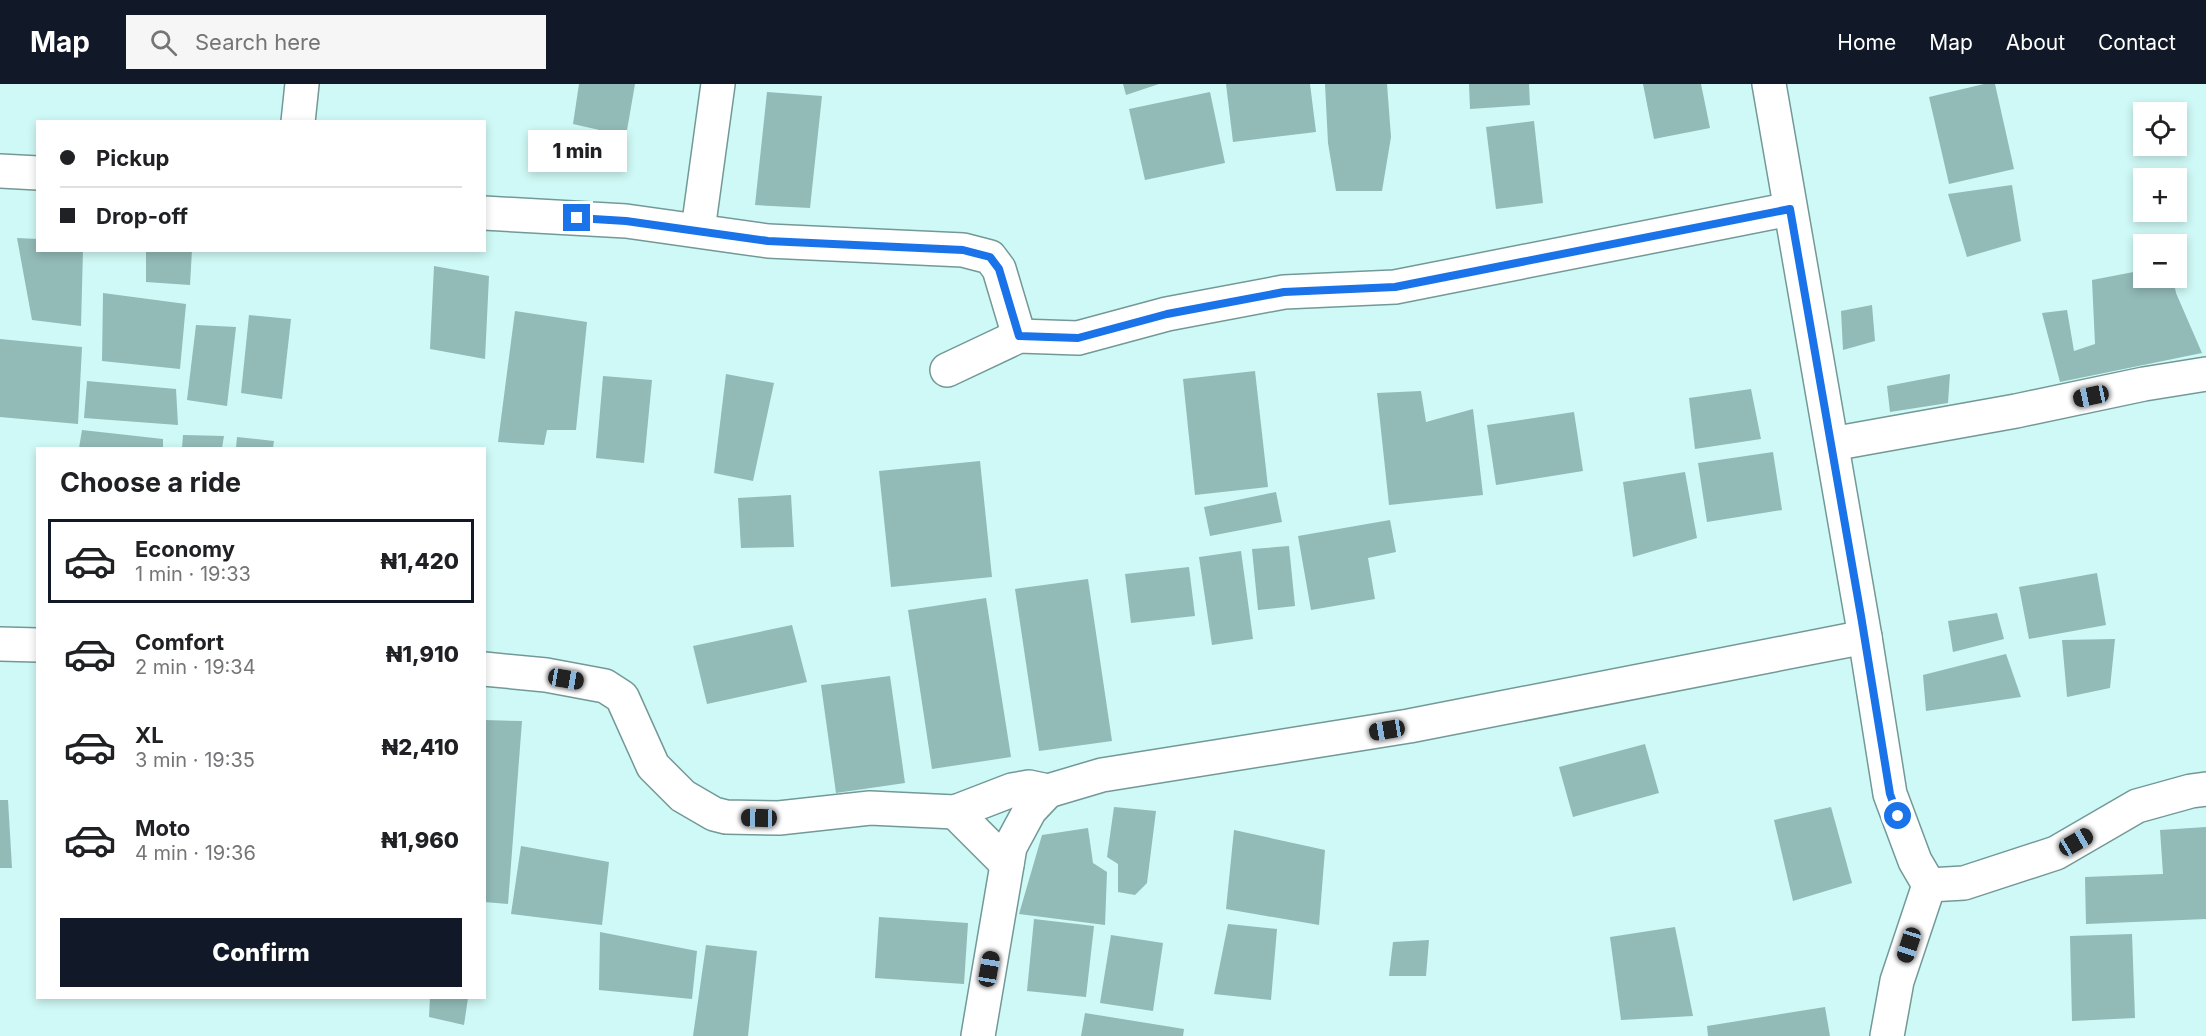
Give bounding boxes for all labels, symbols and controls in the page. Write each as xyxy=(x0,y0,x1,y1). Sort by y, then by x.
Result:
search box xyxy=(126,15,546,69)
text: Map xyxy=(30,25,90,59)
icon: search xyxy=(147,26,180,59)
text: Search here xyxy=(195,29,321,55)
text: Home xyxy=(1837,30,1896,55)
text: Map xyxy=(1929,30,1973,55)
text: About xyxy=(2006,30,2065,55)
text: Contact xyxy=(2098,30,2176,55)
map controls xyxy=(2133,102,2187,288)
button: locate xyxy=(2133,102,2187,156)
callout: 1 min xyxy=(528,131,626,173)
text: 1 min xyxy=(552,139,603,163)
text: Pickup xyxy=(96,145,170,171)
button: + xyxy=(2133,168,2187,222)
text: Drop-off xyxy=(96,203,188,229)
route end xyxy=(563,204,590,231)
button: − xyxy=(2133,234,2187,288)
car xyxy=(2072,383,2110,409)
text: Choose a ride xyxy=(60,466,241,499)
icon: car xyxy=(63,534,117,588)
text: Economy xyxy=(135,536,235,562)
text: ₦1,420 xyxy=(381,548,459,574)
text: 1 min · 19:33 xyxy=(135,562,251,586)
icon: car xyxy=(63,627,117,681)
text: Comfort xyxy=(135,629,224,655)
text: ₦1,910 xyxy=(386,641,459,667)
text: 2 min · 19:34 xyxy=(135,655,256,679)
car xyxy=(547,667,585,691)
car xyxy=(1368,718,1406,742)
icon: car xyxy=(63,720,117,774)
text: XL xyxy=(135,722,164,748)
text: ₦2,410 xyxy=(382,734,459,760)
text: 3 min · 19:35 xyxy=(135,748,255,772)
route start xyxy=(1884,802,1911,829)
car xyxy=(741,809,777,827)
icon: car xyxy=(63,813,117,867)
text: Moto xyxy=(135,815,190,841)
car xyxy=(2056,825,2096,859)
text: ₦1,960 xyxy=(381,827,459,853)
text: 4 min · 19:36 xyxy=(135,841,256,865)
button: Confirm xyxy=(60,918,462,987)
car xyxy=(1895,925,1923,965)
car xyxy=(977,950,1001,988)

